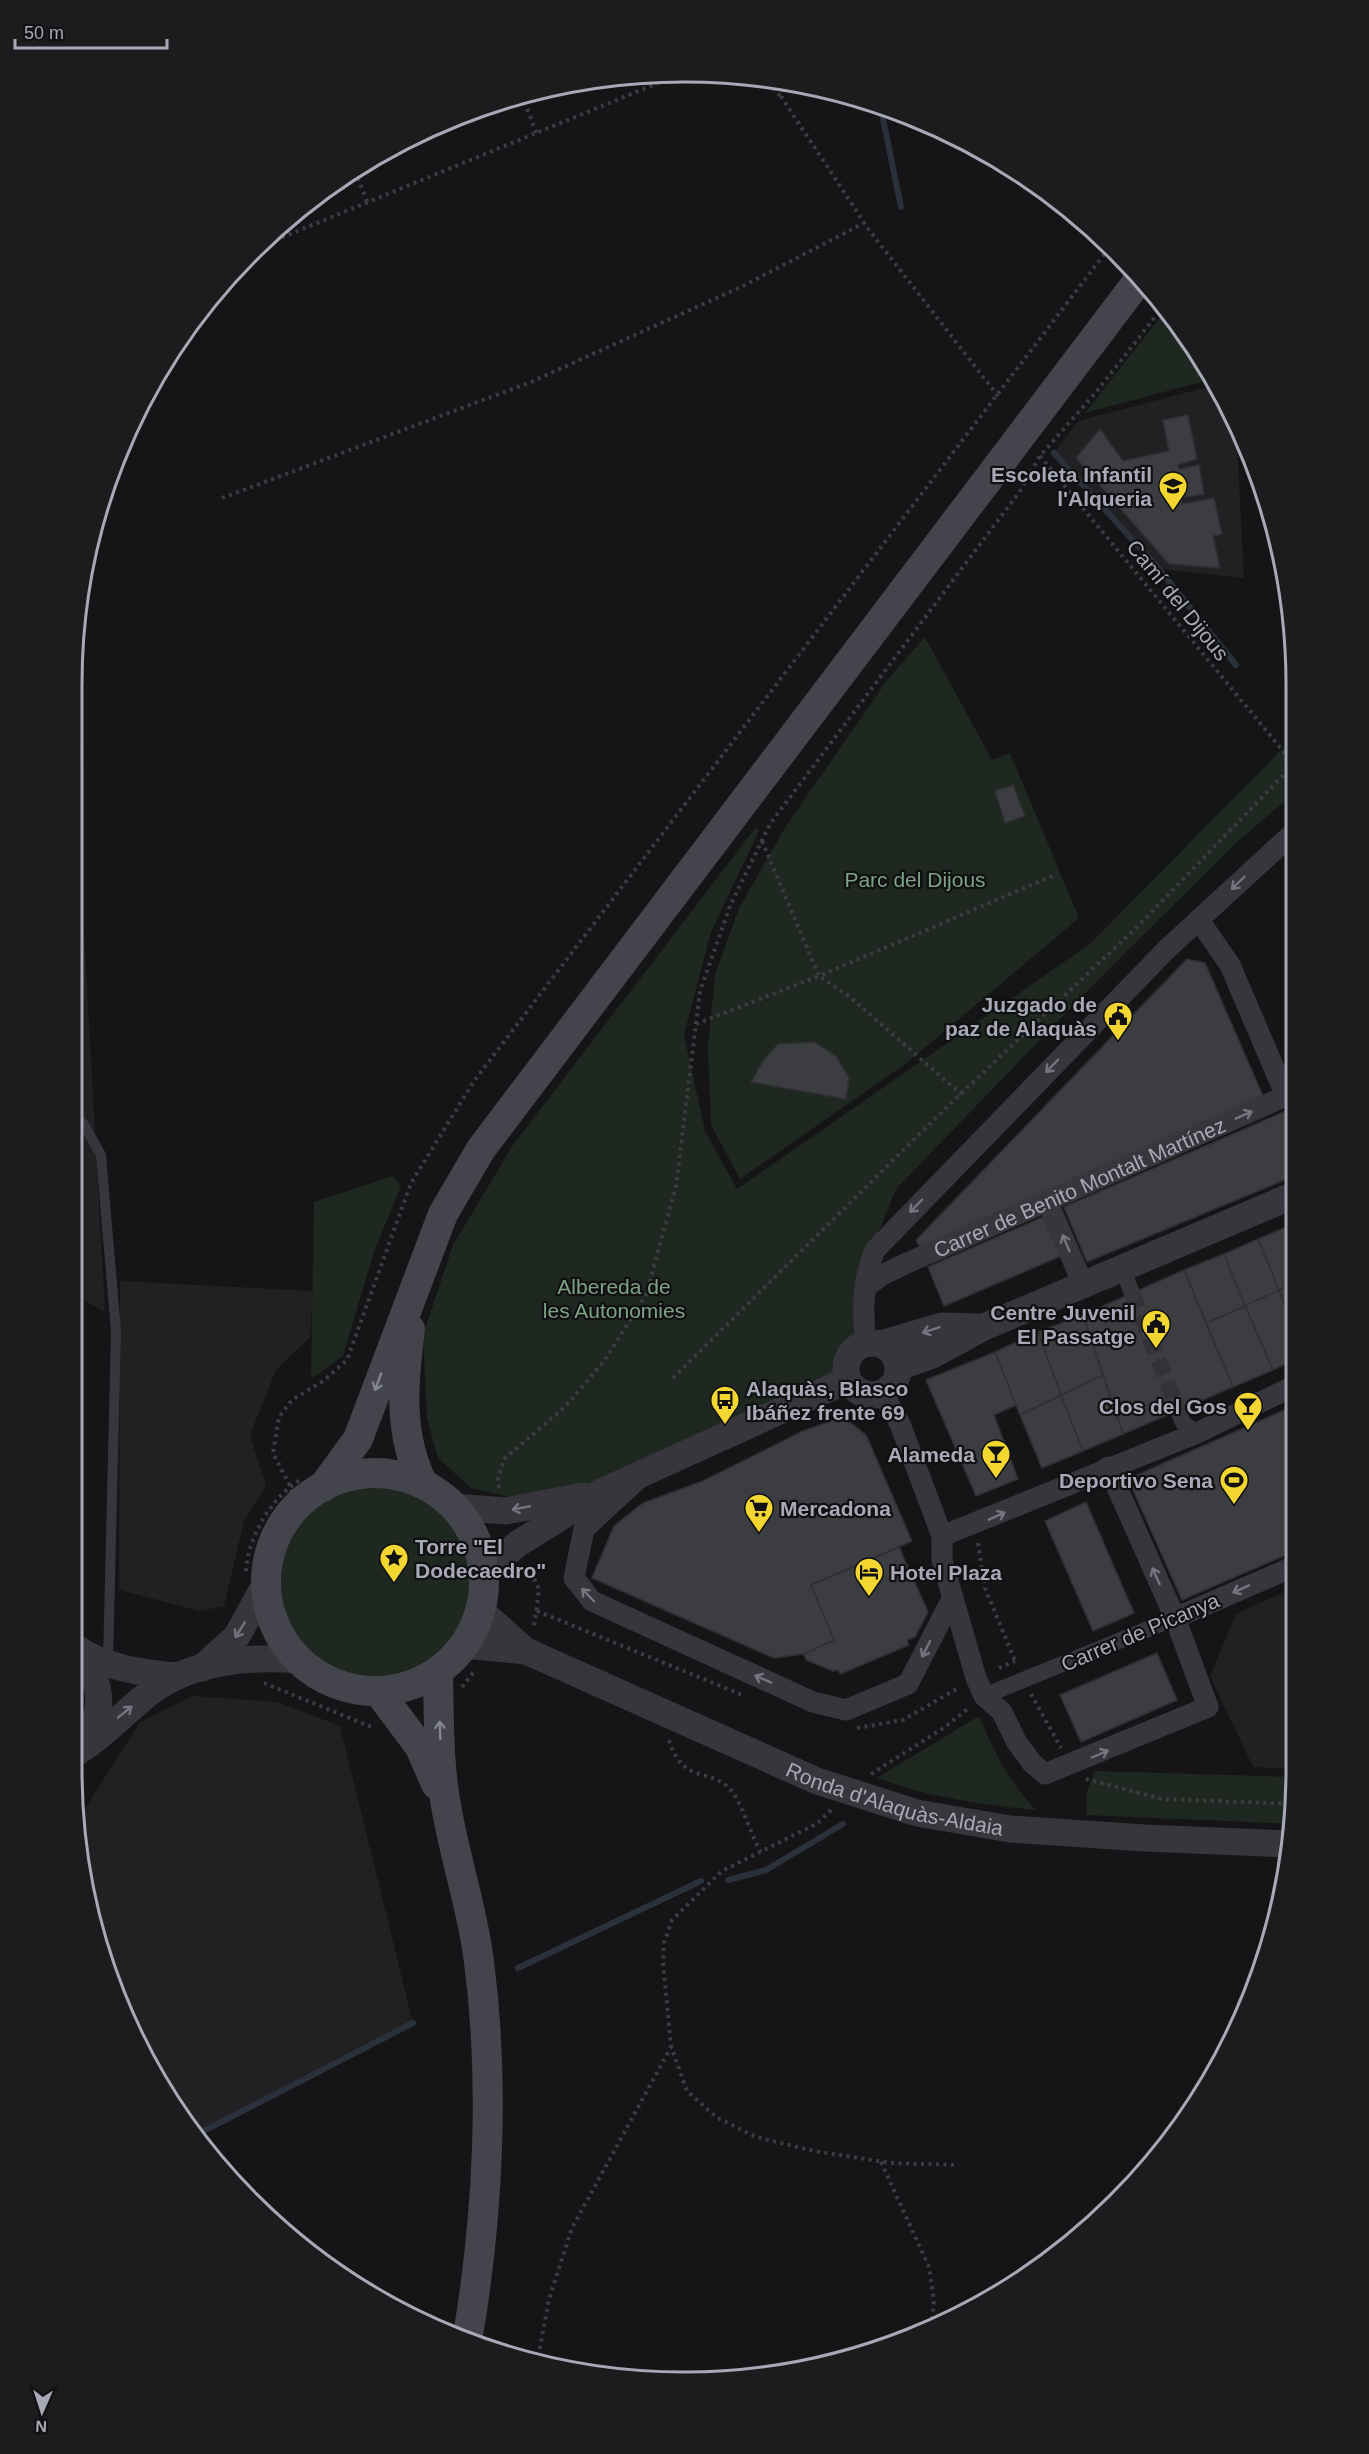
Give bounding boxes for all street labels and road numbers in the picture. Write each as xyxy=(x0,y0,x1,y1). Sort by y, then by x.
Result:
street label: Camí del Dijous xyxy=(1122,535,1234,665)
street label: Carrer de Benito Montalt Martínez xyxy=(930,1113,1229,1261)
street label: Carrer de Picanya xyxy=(1058,1588,1223,1676)
street label: Ronda d'Alaquàs-Aldaia xyxy=(783,1757,1005,1839)

